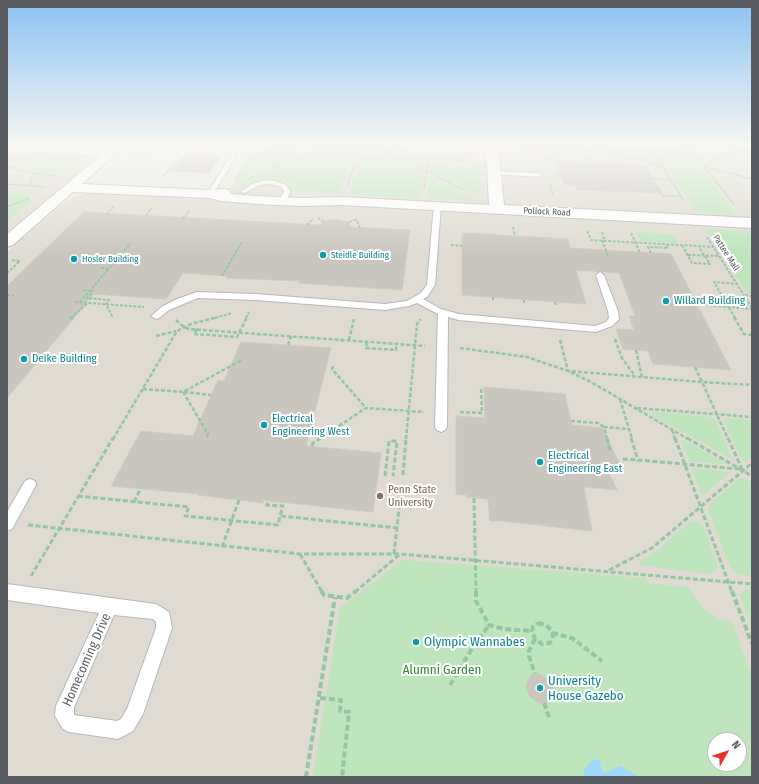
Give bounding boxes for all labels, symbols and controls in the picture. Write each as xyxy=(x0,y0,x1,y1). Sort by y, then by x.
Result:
street label: Pollock Road xyxy=(523,205,571,219)
street label: Pattee Mall xyxy=(710,233,742,273)
marker: Steidle Building xyxy=(318,250,328,260)
place label: Steidle Building xyxy=(331,250,389,260)
marker: Hosler Building xyxy=(69,254,79,264)
place label: Hosler Building xyxy=(82,254,138,264)
place label: Willard Building xyxy=(674,294,745,308)
marker: Willard Building xyxy=(661,296,671,306)
place label: Deike Building xyxy=(32,352,97,366)
marker: Deike Building xyxy=(19,354,29,364)
place label: Electrical Engineering West xyxy=(272,412,349,438)
marker: Electrical Engineering West xyxy=(259,420,269,430)
place label: Electrical Engineering East xyxy=(548,449,622,475)
marker: Electrical Engineering East xyxy=(535,457,545,467)
place label: Penn State University xyxy=(388,483,436,509)
marker: Penn State University xyxy=(375,491,385,501)
street label: Homecoming Drive xyxy=(60,611,114,709)
place label: Olympic Wannabes xyxy=(424,634,525,650)
marker: Olympic Wannabes xyxy=(411,637,421,647)
park label: Alumni Garden xyxy=(403,662,481,678)
place label: University House Gazebo xyxy=(548,673,624,704)
marker: University House Gazebo xyxy=(535,683,545,693)
north arrow xyxy=(707,732,747,772)
text: N xyxy=(729,738,743,751)

